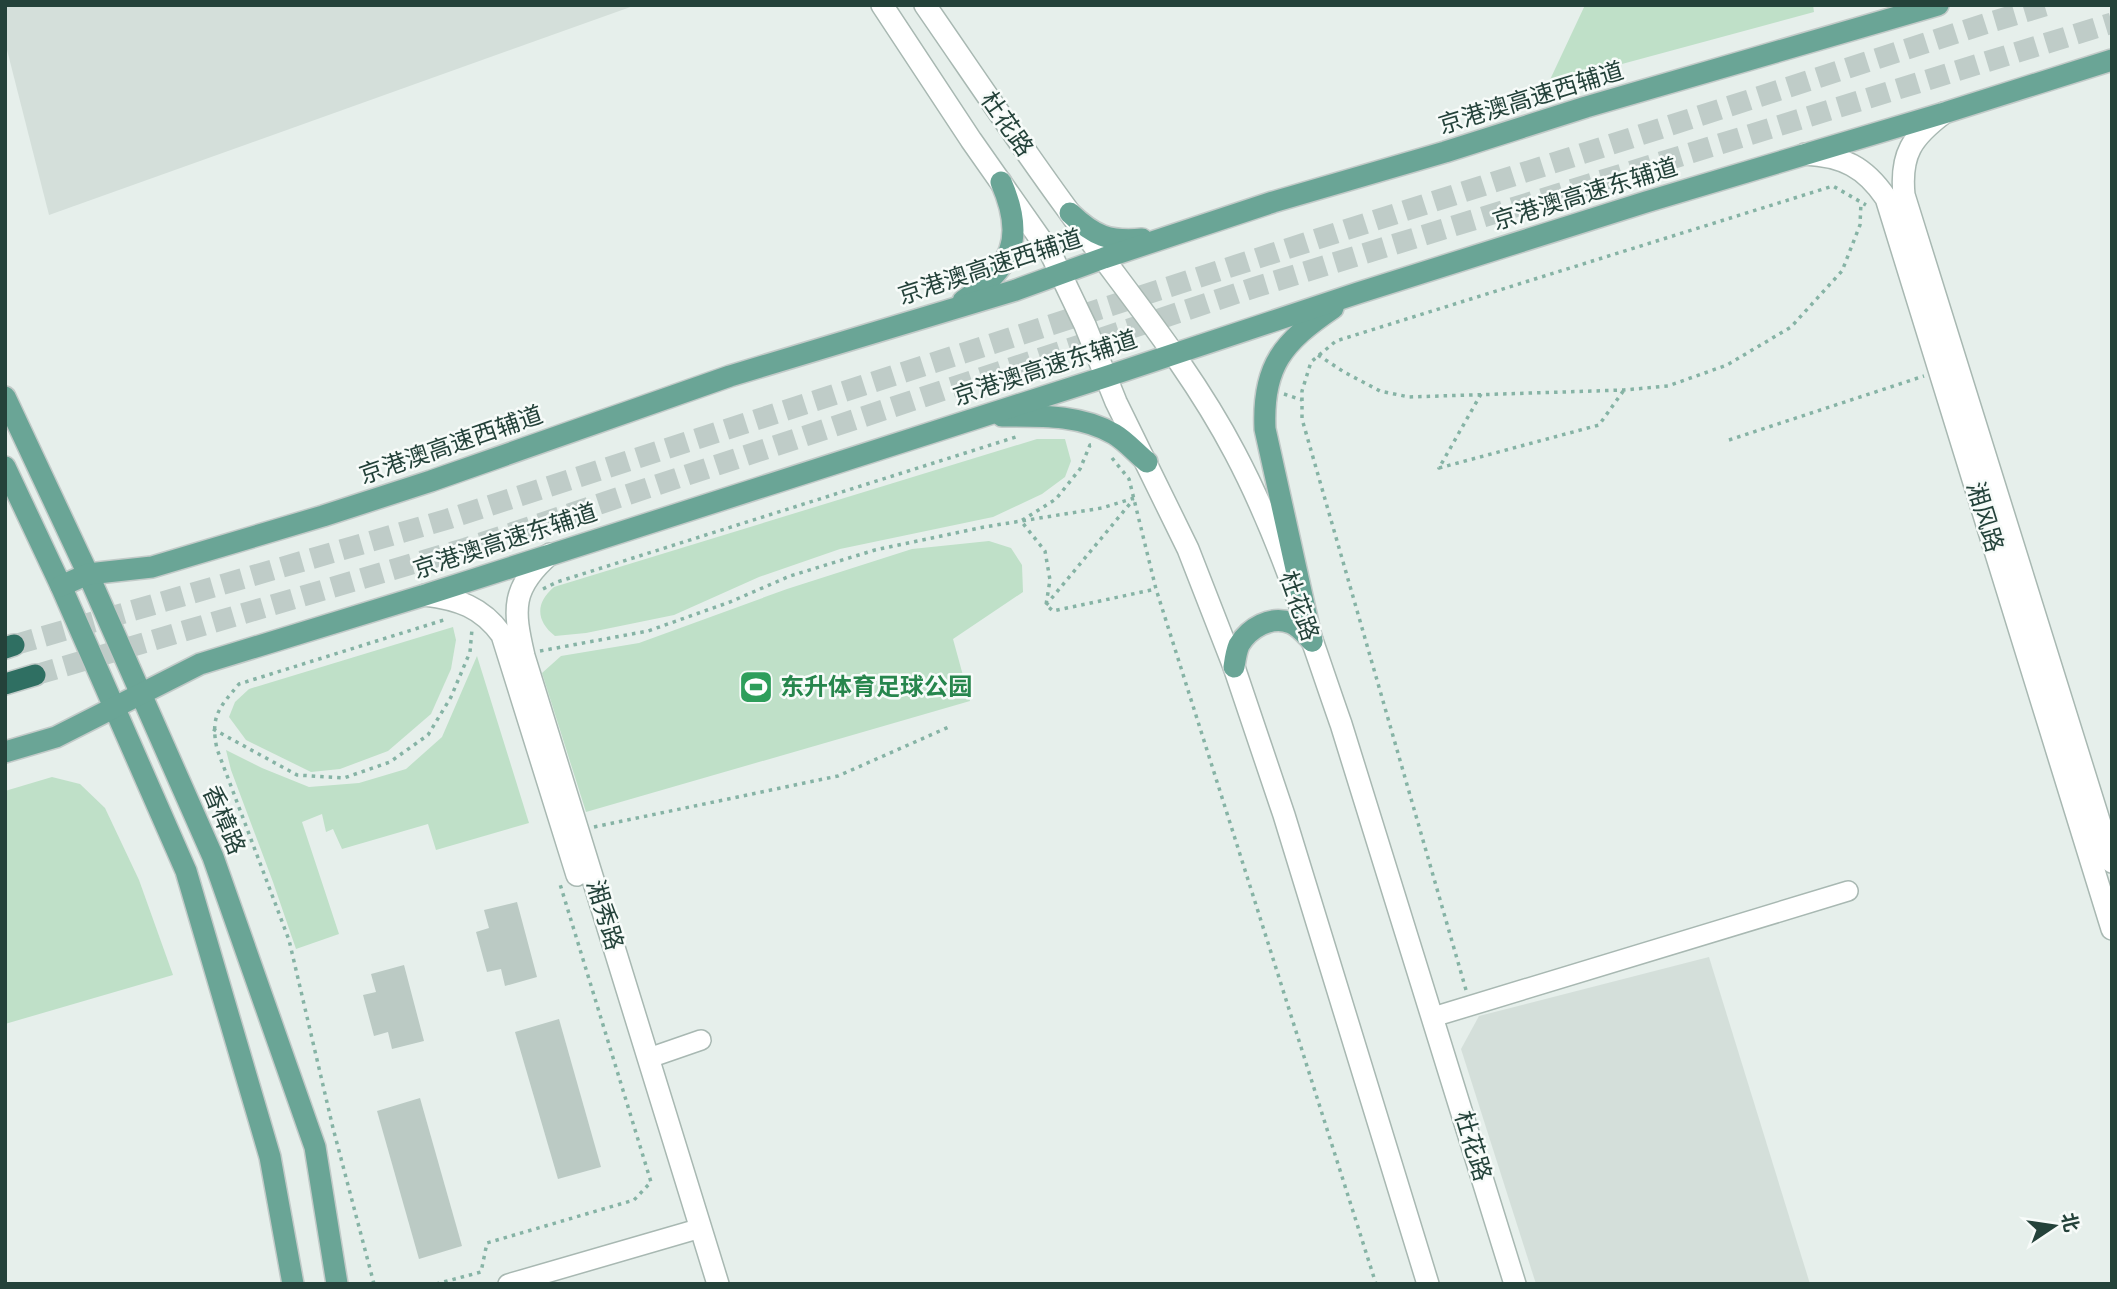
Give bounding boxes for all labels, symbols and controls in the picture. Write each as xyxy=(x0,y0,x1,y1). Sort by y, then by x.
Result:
street label: 京港澳高速西辅道 xyxy=(1435,57,1627,139)
street label: 杜花路 xyxy=(975,86,1039,162)
street label: 京港澳高速东辅道 xyxy=(1489,153,1681,235)
street label: 京港澳高速西辅道 xyxy=(894,224,1086,310)
street label: 京港澳高速东辅道 xyxy=(949,325,1141,411)
street label: 京港澳高速西辅道 xyxy=(356,401,546,489)
street label: 湘风路 xyxy=(1961,478,2009,556)
street label: 京港澳高速东辅道 xyxy=(409,498,601,584)
street label: 杜花路 xyxy=(1274,567,1324,645)
sports icon: 东升体育足球公园 xyxy=(737,668,775,706)
place label: 东升体育足球公园 xyxy=(780,673,972,701)
street label: 香樟路 xyxy=(197,781,251,859)
street label: 湘秀路 xyxy=(581,876,629,954)
street label: 杜花路 xyxy=(1449,1107,1497,1185)
north arrow xyxy=(2019,1191,2089,1261)
text: 北 xyxy=(2057,1210,2083,1234)

